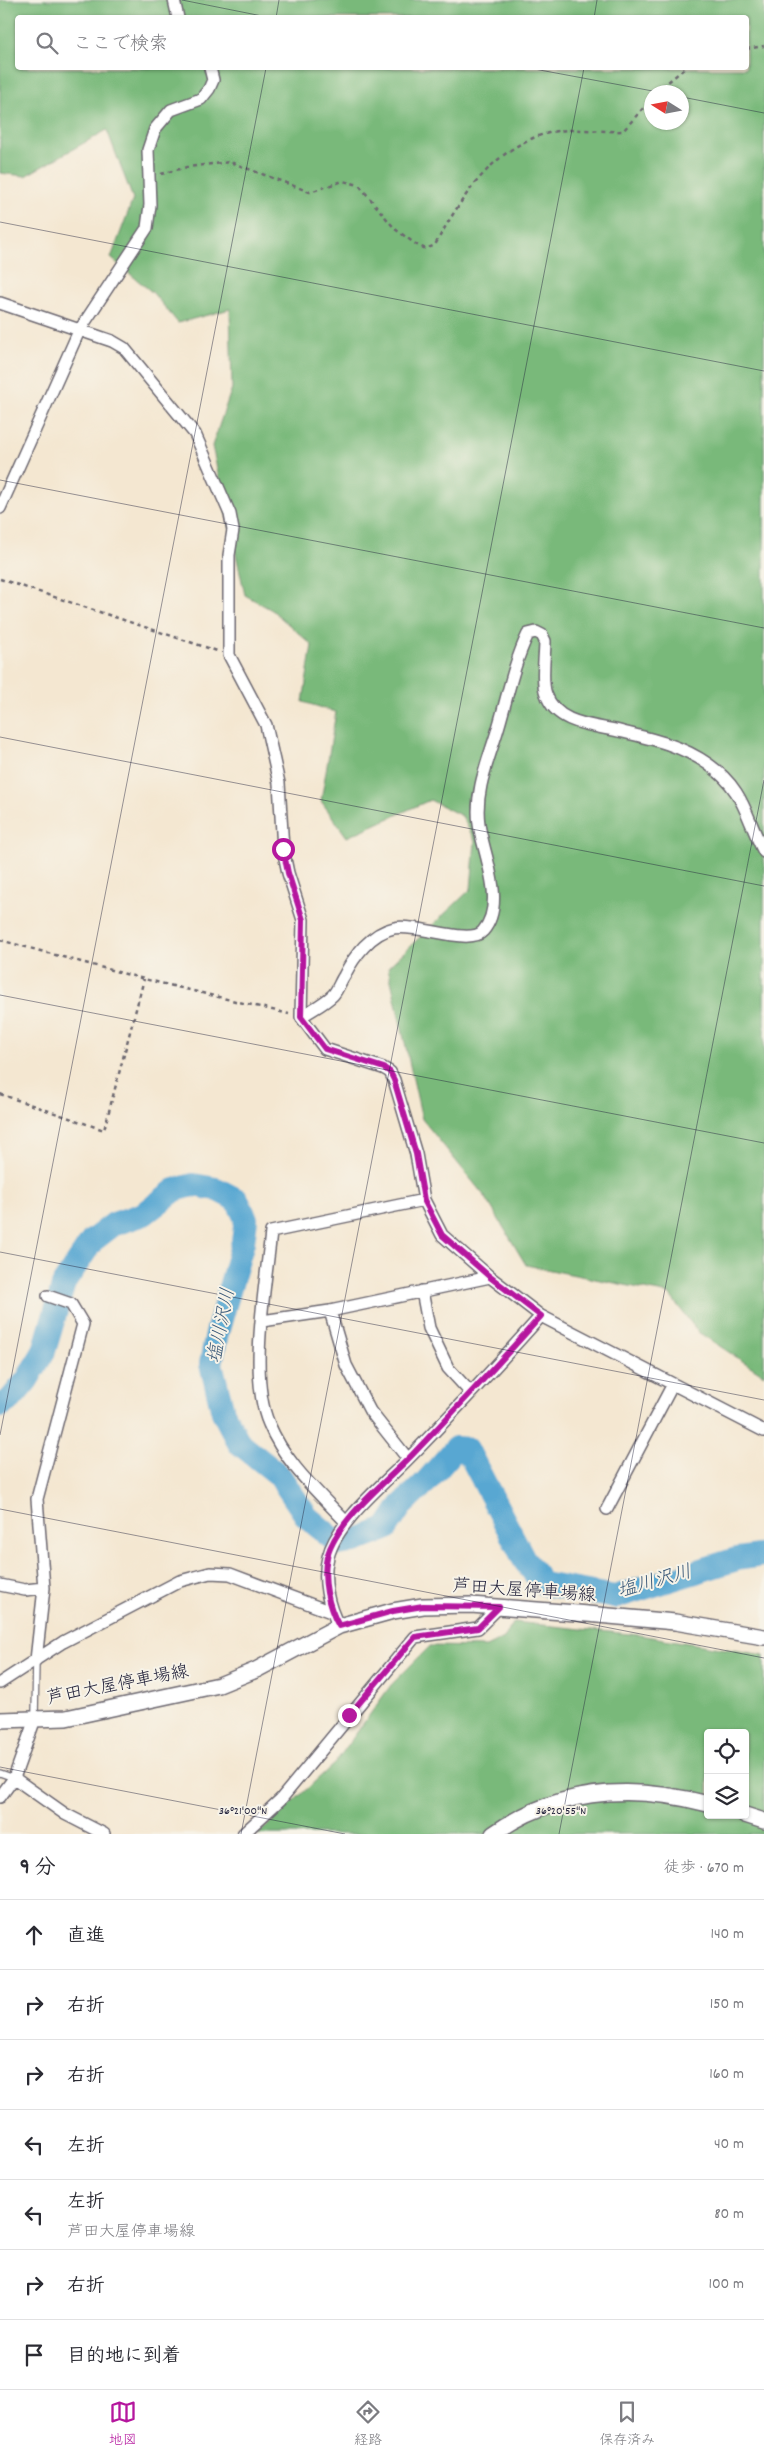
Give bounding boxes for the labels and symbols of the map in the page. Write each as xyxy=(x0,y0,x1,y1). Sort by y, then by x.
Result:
north arrow xyxy=(644,85,689,130)
route start xyxy=(272,838,295,861)
water label: 塩川沢川 xyxy=(202,1286,244,1366)
water label: 塩川沢川 xyxy=(615,1560,695,1606)
street label: 芦田大屋停車場線 xyxy=(451,1575,597,1609)
street label: 芦田大屋停車場線 xyxy=(45,1660,191,1712)
route end xyxy=(338,1704,361,1727)
text: 36°21'00"N xyxy=(219,1803,267,1820)
text: 36°20'55"N xyxy=(536,1803,586,1820)

